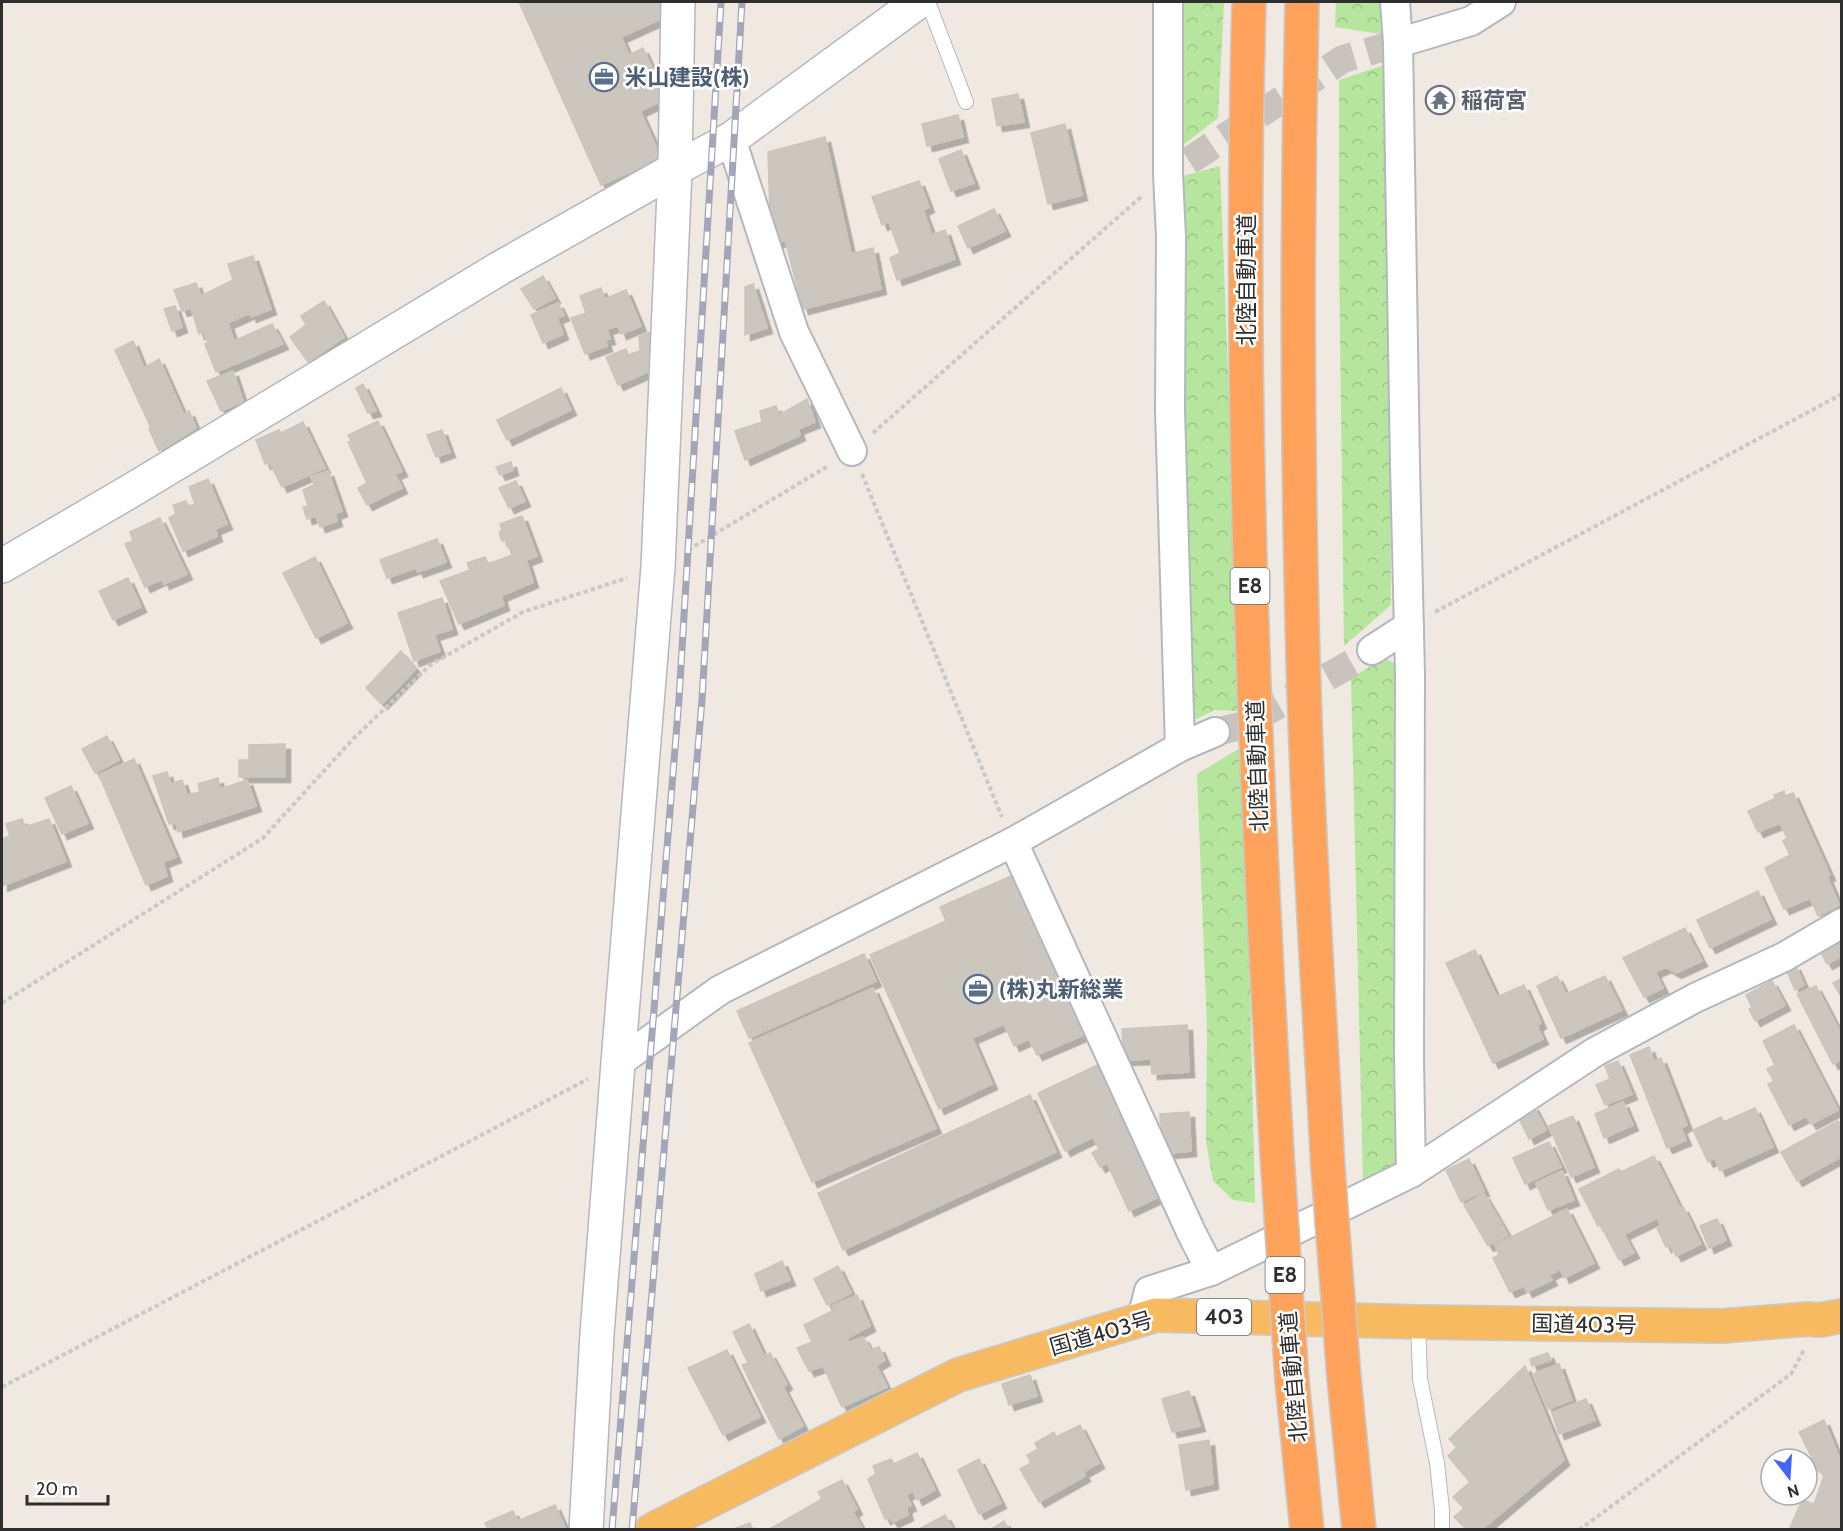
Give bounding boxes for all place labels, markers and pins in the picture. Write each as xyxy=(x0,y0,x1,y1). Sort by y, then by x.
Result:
office icon: 米山建設(株) xyxy=(588,61,620,93)
place label: 米山建設(株) xyxy=(625,64,749,91)
temple icon: 稲荷宮 xyxy=(1424,84,1456,116)
place label: 稲荷宮 xyxy=(1461,87,1527,114)
office icon: (株)丸新総業 xyxy=(962,973,994,1005)
place label: (株)丸新総業 xyxy=(999,976,1123,1003)

